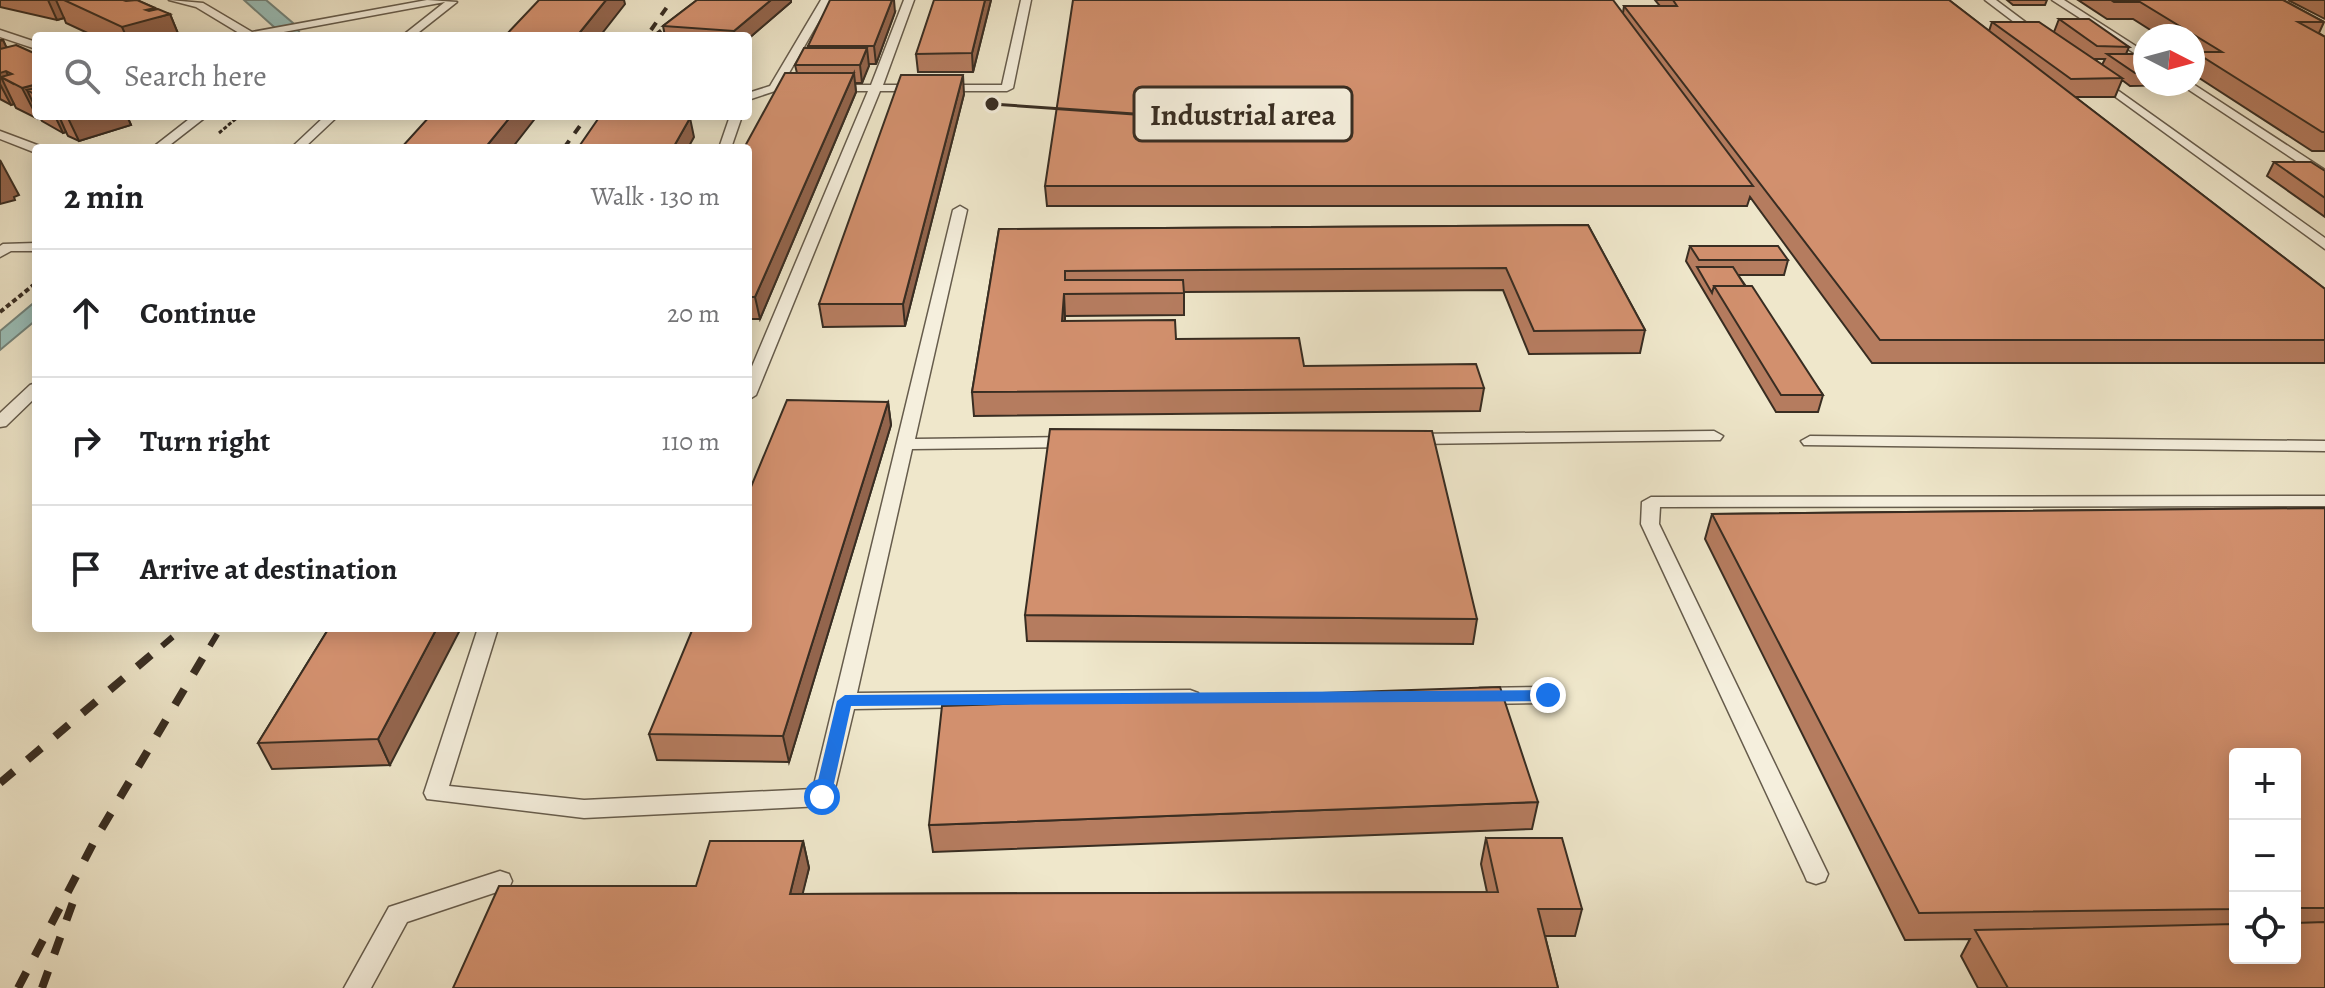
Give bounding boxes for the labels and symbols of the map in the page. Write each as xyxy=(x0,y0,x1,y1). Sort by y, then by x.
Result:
north arrow xyxy=(2133,24,2205,96)
callout: Industrial area xyxy=(1134,87,1352,141)
text: Industrial area xyxy=(1150,95,1336,135)
route end xyxy=(1530,677,1566,713)
route start xyxy=(804,779,840,815)

